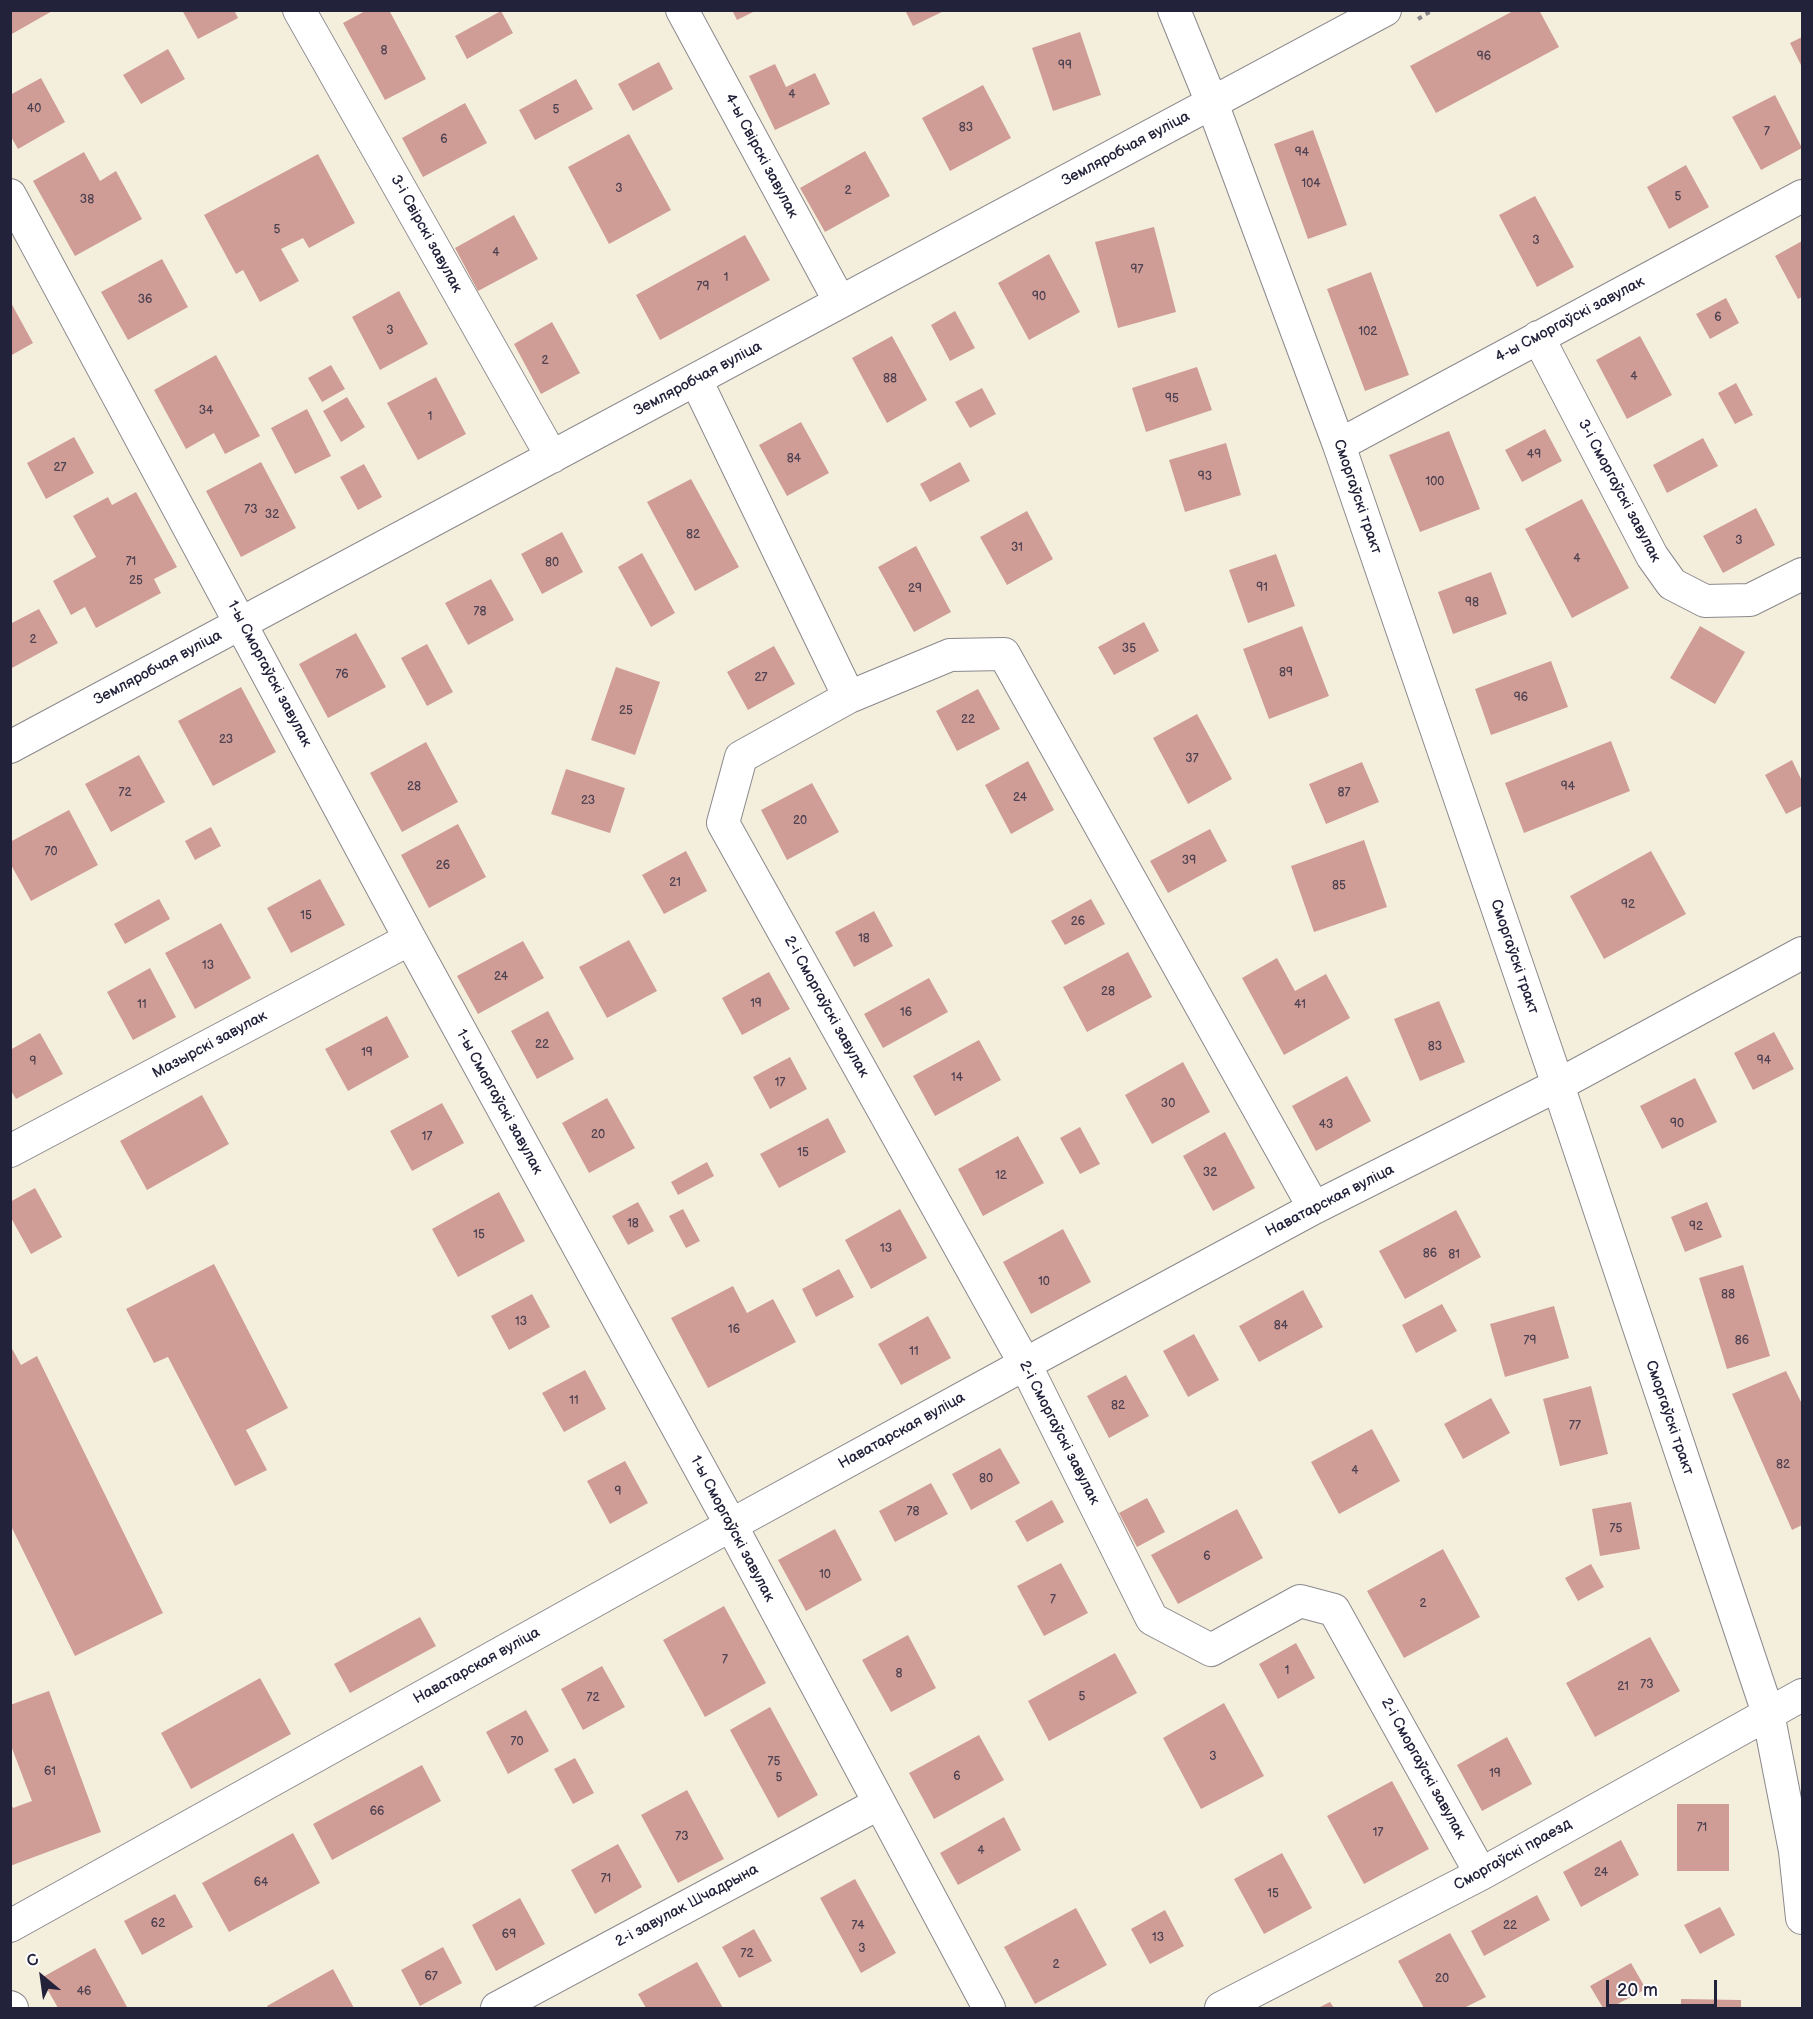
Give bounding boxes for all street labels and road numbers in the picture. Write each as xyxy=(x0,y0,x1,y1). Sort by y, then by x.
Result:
street label: 4-ы Свірскі завулак xyxy=(720,90,802,222)
street label: Земляробчая вуліца xyxy=(1059,108,1193,190)
street label: 3-і Свірскі завулак xyxy=(386,172,466,296)
street label: 4-ы Сморгаўскі завулак xyxy=(1492,273,1648,367)
street label: Земляробчая вуліца xyxy=(631,338,765,420)
street label: 3-і Сморгаўскі завулак xyxy=(1574,416,1664,566)
street label: Сморгаўскі тракт xyxy=(1329,437,1385,557)
street label: 1-ы Сморгаўскі завулак xyxy=(223,598,315,750)
street label: Земляробчая вуліца xyxy=(91,627,225,709)
street label: Сморгаўскі тракт xyxy=(1486,897,1542,1017)
street label: 2-і Сморгаўскі завулак xyxy=(780,933,872,1081)
street label: Мазырскі завулак xyxy=(150,1007,270,1083)
street label: 1-ы Сморгаўскі завулак xyxy=(452,1026,546,1178)
street label: Наватарская вуліца xyxy=(1263,1161,1397,1241)
street label: 2-і Сморгаўскі завулак xyxy=(1015,1358,1103,1508)
street label: Сморгаўскі тракт xyxy=(1641,1358,1697,1478)
street label: Наватарская вуліца xyxy=(836,1389,968,1473)
street label: 1-ы Сморгаўскі завулак xyxy=(686,1453,778,1605)
street label: Наватарская вуліца xyxy=(411,1624,543,1708)
street label: 2-і Сморгаўскі завулак xyxy=(1377,1695,1469,1843)
street label: Сморгаўскі праезд xyxy=(1451,1815,1575,1895)
street label: 2-і завулак Шчадрына xyxy=(612,1861,762,1951)

